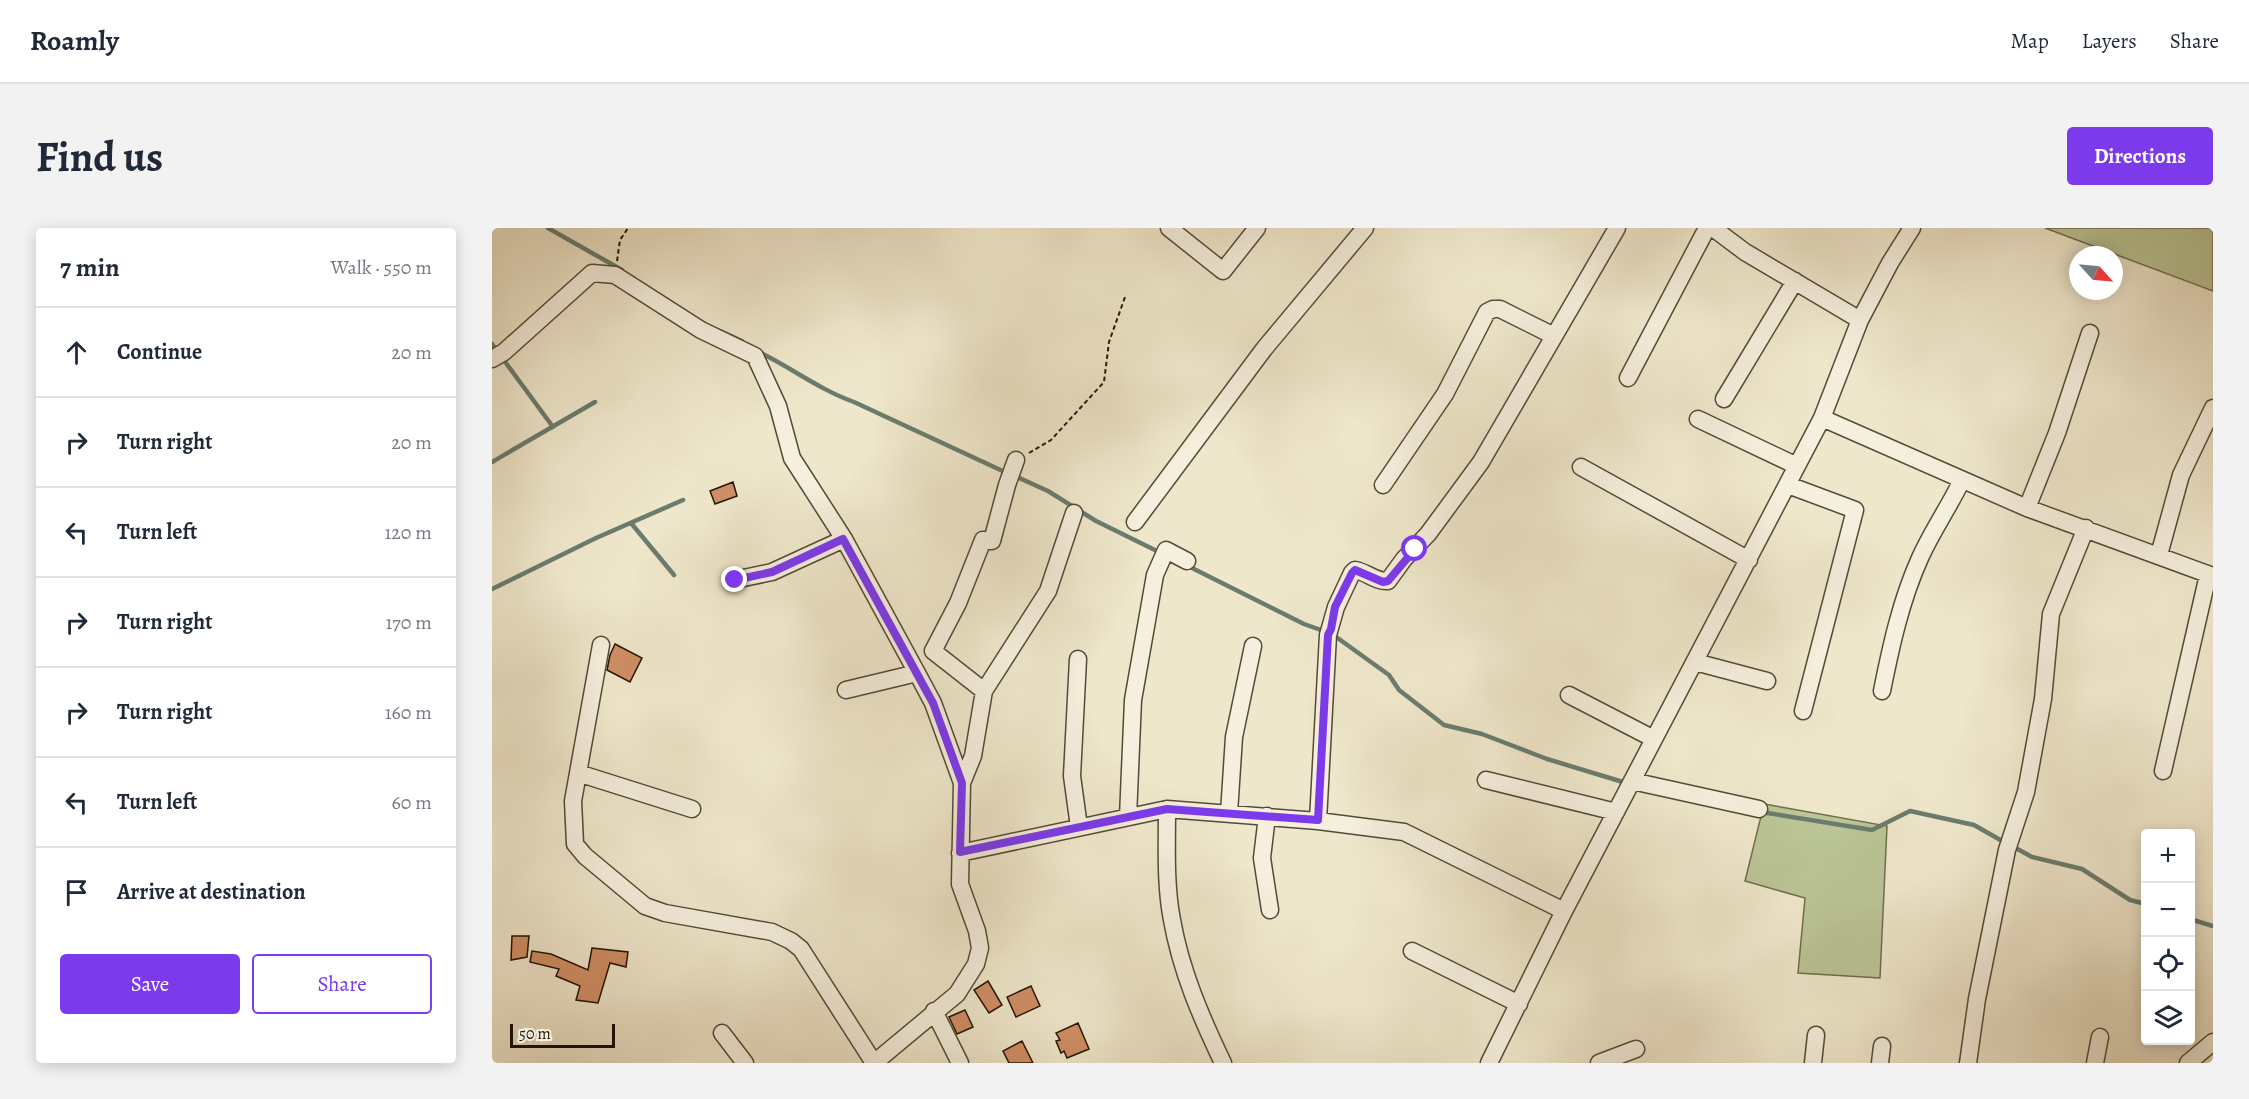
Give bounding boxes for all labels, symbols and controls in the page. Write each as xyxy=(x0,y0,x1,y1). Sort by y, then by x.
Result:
text: Roamly xyxy=(30,22,119,60)
text: Map xyxy=(2010,27,2049,55)
text: Layers xyxy=(2082,27,2137,55)
text: Share xyxy=(2170,27,2219,55)
button: Directions xyxy=(2067,127,2213,185)
text: Find us xyxy=(36,128,163,185)
north arrow xyxy=(2069,246,2123,300)
text: 7 min xyxy=(60,250,120,285)
text: Walk · 550 m xyxy=(330,254,432,281)
icon: ahead xyxy=(60,336,93,369)
text: Continue xyxy=(117,337,202,367)
text: 20 m xyxy=(391,339,432,366)
icon: right xyxy=(60,426,93,459)
text: Turn right xyxy=(117,427,213,457)
text: 20 m xyxy=(391,429,432,456)
icon: left xyxy=(60,516,93,549)
text: Turn left xyxy=(117,517,197,547)
text: 120 m xyxy=(384,519,432,546)
route start xyxy=(1401,535,1427,561)
route end xyxy=(721,566,747,592)
icon: right xyxy=(60,606,93,639)
text: Turn right xyxy=(117,607,213,637)
text: 170 m xyxy=(386,609,432,636)
icon: right xyxy=(60,696,93,729)
text: Turn right xyxy=(117,697,213,727)
text: 160 m xyxy=(385,699,432,726)
icon: left xyxy=(60,786,93,819)
text: Turn left xyxy=(117,787,197,817)
text: 60 m xyxy=(392,789,432,816)
map controls xyxy=(2141,829,2195,1045)
button: + xyxy=(2141,829,2195,883)
icon: arrive xyxy=(60,876,93,909)
text: Arrive at destination xyxy=(117,877,306,907)
button: − xyxy=(2141,883,2195,937)
button: locate xyxy=(2141,937,2195,991)
button: Save xyxy=(60,954,240,1014)
button: Share xyxy=(252,954,432,1014)
button: layers xyxy=(2141,991,2195,1045)
scale bar xyxy=(510,1021,615,1048)
text: 50 m xyxy=(519,1023,551,1045)

